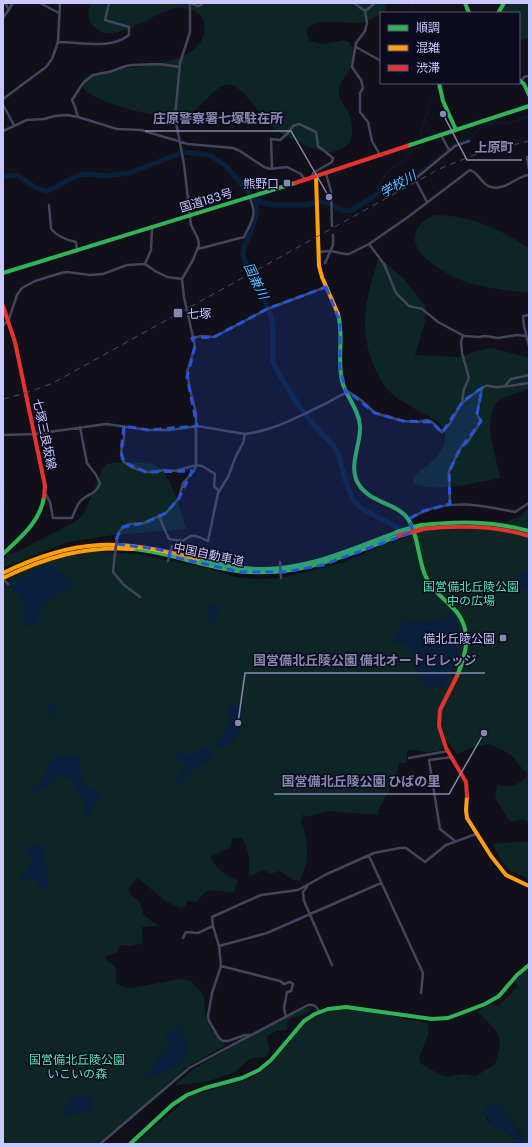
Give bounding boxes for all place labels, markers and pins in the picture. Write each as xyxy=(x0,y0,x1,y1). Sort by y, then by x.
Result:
callout: 庄原警察署七塚駐在所 xyxy=(145,106,291,131)
callout: 上原町 xyxy=(467,135,522,160)
place label: 熊野口 xyxy=(243,175,279,192)
marker: 熊野口 xyxy=(282,178,292,188)
place label: 七塚 xyxy=(187,305,211,322)
marker: 七塚 xyxy=(172,307,184,319)
place label: 備北丘陵公園 xyxy=(423,630,495,647)
marker: 備北丘陵公園 xyxy=(498,633,508,643)
callout: 国営備北丘陵公園 備北オートビレッジ xyxy=(245,648,485,673)
callout: 国営備北丘陵公園 ひばの里 xyxy=(274,769,449,794)

